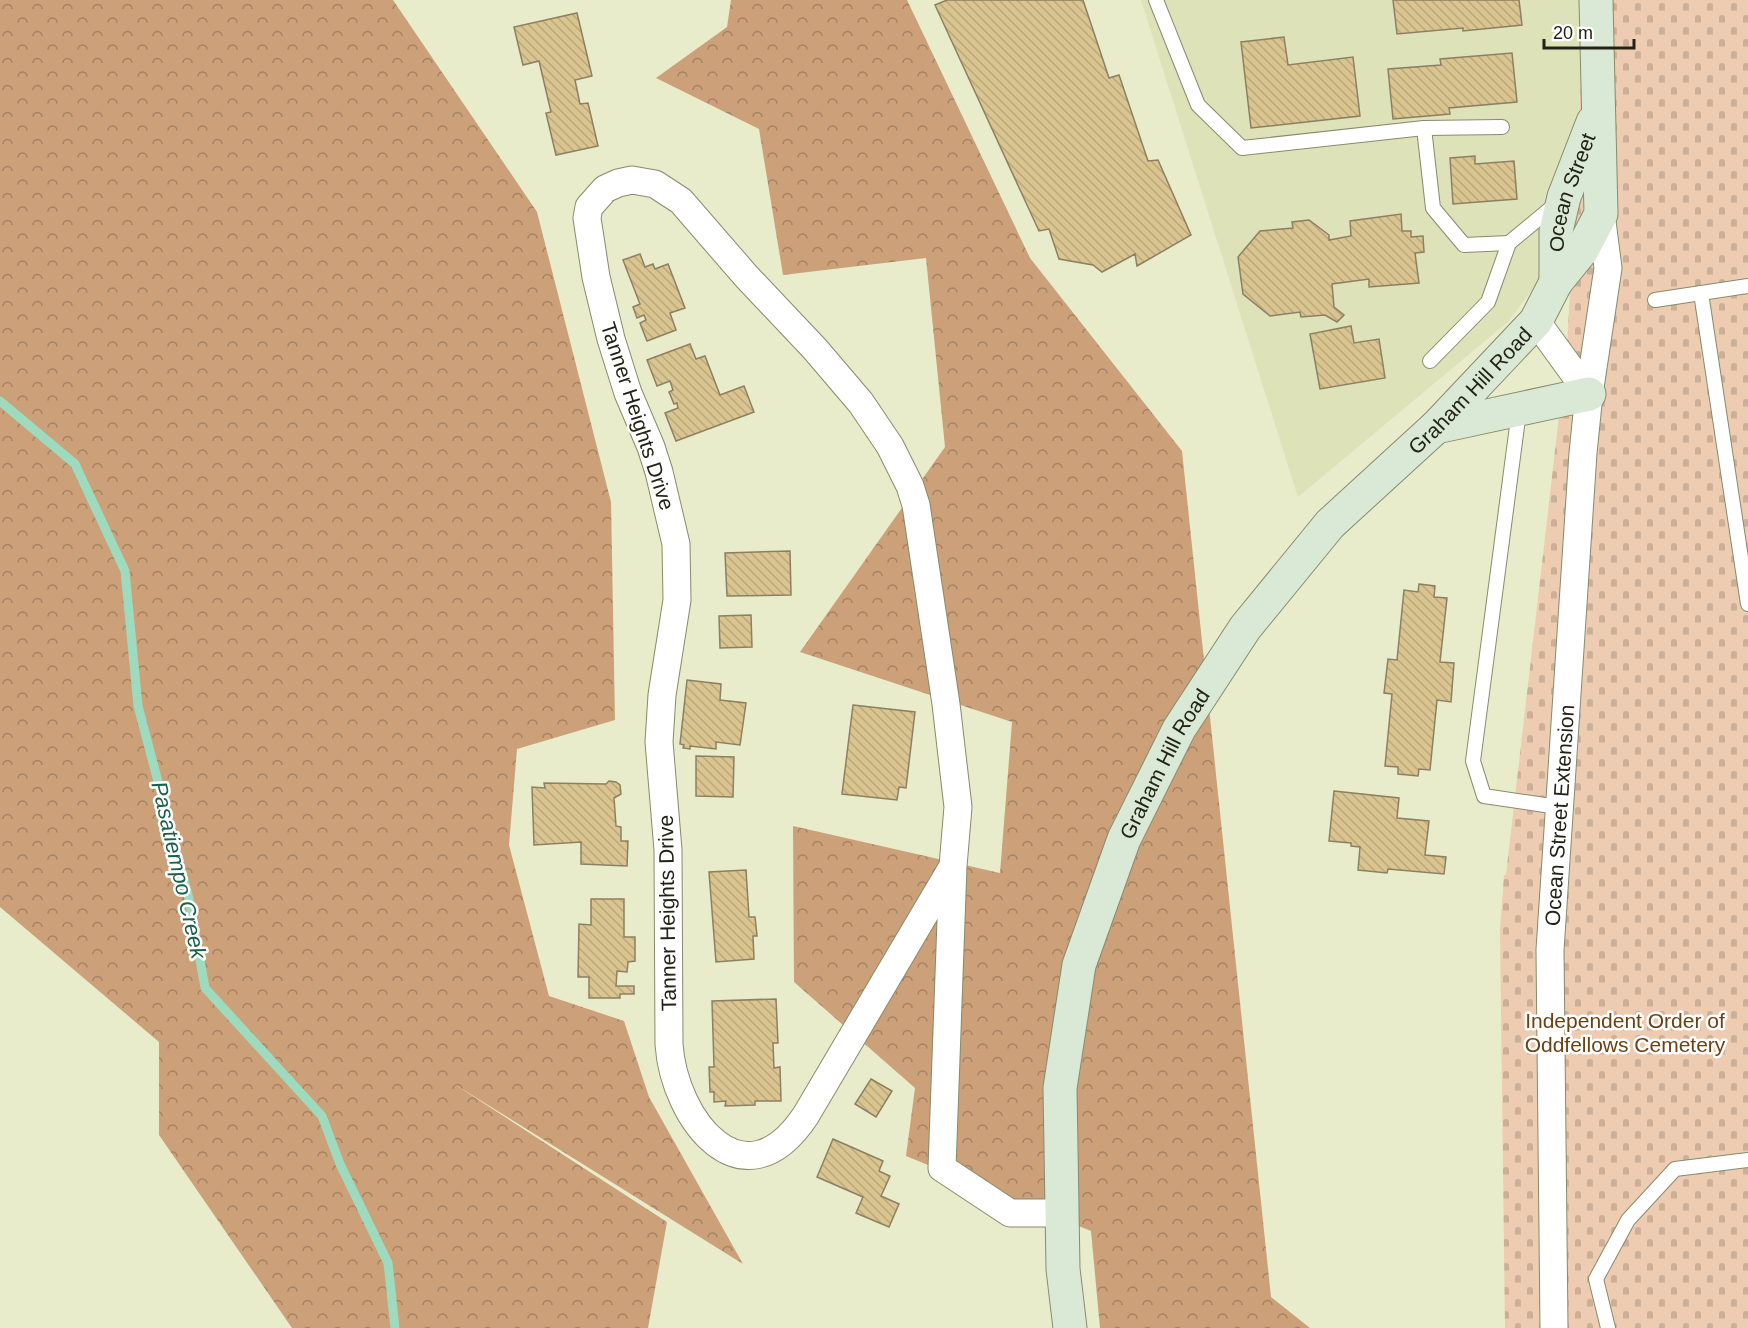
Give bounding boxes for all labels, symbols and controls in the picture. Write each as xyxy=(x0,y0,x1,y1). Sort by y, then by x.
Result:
scale bar xyxy=(1544,12,1634,50)
text: 20 m xyxy=(1553,23,1593,43)
street label: Ocean Street xyxy=(1544,129,1599,252)
street label: Tanner Heights Drive xyxy=(597,319,679,513)
street label: Graham Hill Road xyxy=(1403,322,1536,458)
street label: Graham Hill Road xyxy=(1115,684,1214,843)
street label: Ocean Street Extension xyxy=(1540,704,1578,927)
water label: Pasatiempo Creek xyxy=(146,779,212,962)
street label: Tanner Heights Drive xyxy=(654,815,680,1011)
park label: Independent Order of Oddfellows Cemetery xyxy=(1525,1009,1726,1056)

